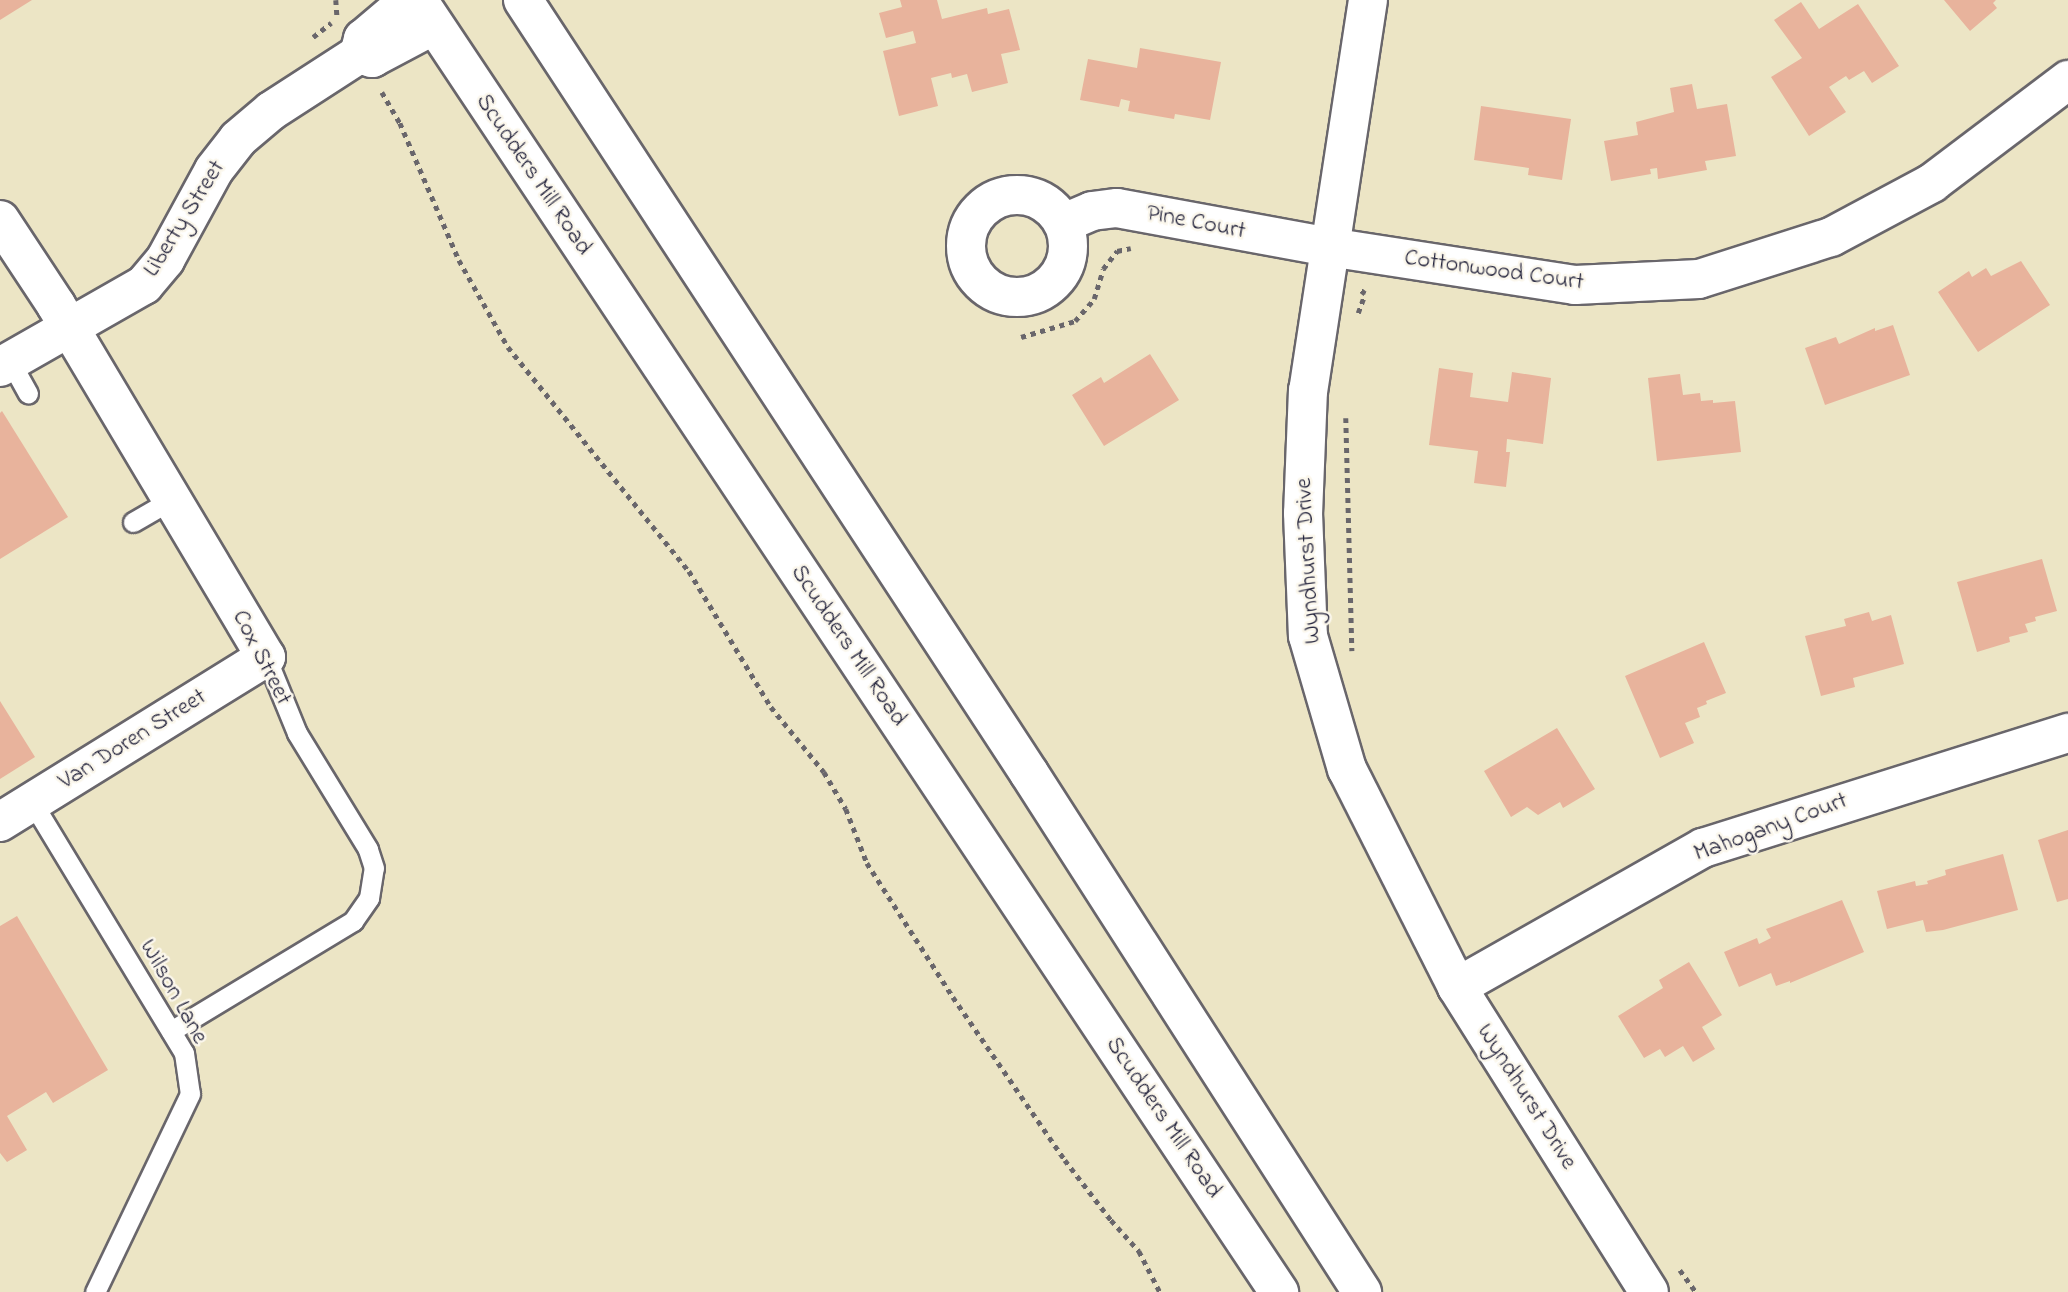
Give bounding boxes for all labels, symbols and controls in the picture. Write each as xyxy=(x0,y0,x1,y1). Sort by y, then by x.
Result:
street label: Scudders Mill Road xyxy=(468,89,598,261)
street label: Liberty Street xyxy=(138,155,232,283)
street label: Pine Court xyxy=(1144,199,1248,247)
street label: Cottonwood Court xyxy=(1402,244,1586,298)
street label: Wyndhurst Drive xyxy=(1290,477,1328,645)
street label: Scudders Mill Road xyxy=(783,560,913,732)
street label: Cox Street xyxy=(225,606,297,710)
street label: Van Doren Street xyxy=(54,683,212,797)
street label: Mahogany Court xyxy=(1690,787,1852,869)
street label: Wilson Lane xyxy=(133,935,213,1049)
street label: Wyndhurst Drive xyxy=(1470,1019,1582,1175)
street label: Scudders Mill Road xyxy=(1098,1032,1228,1204)

